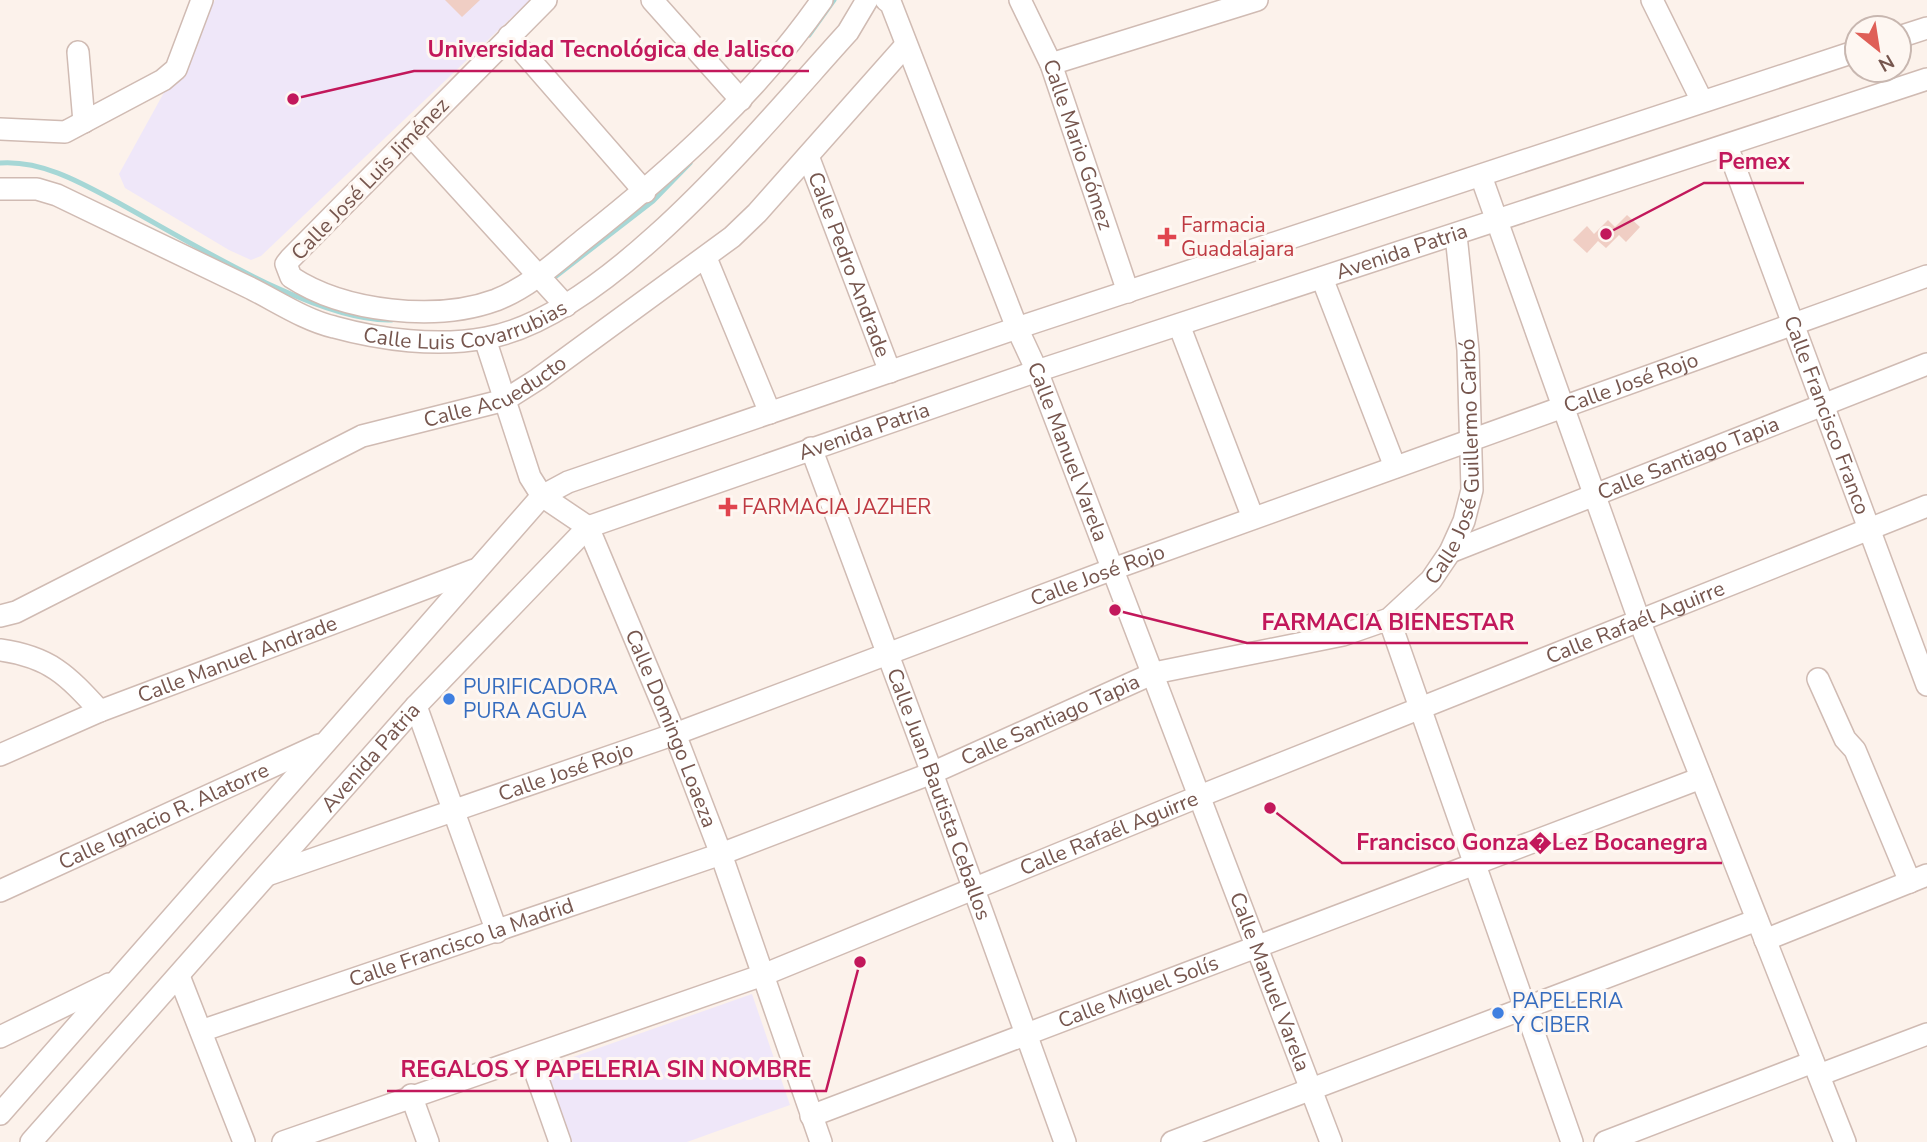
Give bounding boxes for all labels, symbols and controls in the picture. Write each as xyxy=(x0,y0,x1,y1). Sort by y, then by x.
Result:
north arrow xyxy=(1843,14,1913,84)
callout: Universidad Tecnológica de Jalisco xyxy=(414,27,809,71)
text: Universidad Tecnológica de Jalisco xyxy=(428,34,794,65)
text: N xyxy=(1873,48,1899,78)
street label: Calle Mario Gómez xyxy=(1036,55,1120,234)
street label: Calle José Luis Jiménez xyxy=(285,91,455,266)
callout: Pemex xyxy=(1704,139,1804,183)
text: Pemex xyxy=(1718,146,1790,177)
street label: Calle Pedro Andrade xyxy=(801,168,897,361)
place label: Farmacia Guadalajara xyxy=(1181,211,1295,263)
street label: Avenida Patria xyxy=(1332,217,1471,286)
marker: Farmacia Guadalajara xyxy=(1159,229,1175,245)
street label: Calle Luis Covarrubias xyxy=(361,294,572,356)
street label: Calle Francisco Franco xyxy=(1777,312,1877,518)
street label: Calle José Guillermo Carbó xyxy=(1418,337,1486,590)
street label: Calle José Rojo xyxy=(1560,345,1702,420)
street label: Calle Acueducto xyxy=(421,349,572,434)
street label: Calle Manuel Varela xyxy=(1021,357,1115,546)
street label: Avenida Patria xyxy=(795,395,933,467)
street label: Calle Santiago Tapia xyxy=(1593,410,1783,507)
place label: FARMACIA JAZHER xyxy=(742,493,931,521)
marker: FARMACIA JAZHER xyxy=(720,499,736,515)
street label: Calle José Rojo xyxy=(1026,538,1169,613)
street label: Calle Rafaél Aguirre xyxy=(1542,574,1729,671)
callout: FARMACIA BIENESTAR xyxy=(1247,599,1528,643)
text: FARMACIA BIENESTAR xyxy=(1262,607,1515,638)
street label: Calle Manuel Andrade xyxy=(134,609,341,710)
street label: Calle Domingo Loaeza xyxy=(619,625,724,832)
street label: Calle Juan Bautista Ceballos xyxy=(880,664,998,924)
street label: Calle Santiago Tapia xyxy=(956,667,1144,772)
place label: PURIFICADORA PURA AGUA xyxy=(463,673,618,725)
marker: PURIFICADORA PURA AGUA xyxy=(441,691,457,707)
street label: Avenida Patria xyxy=(315,697,426,818)
street label: Calle José Rojo xyxy=(495,735,637,808)
street label: Calle Ignacio R. Alatorre xyxy=(54,756,273,876)
street label: Calle Rafaél Aguirre xyxy=(1016,784,1202,882)
callout: Francisco Gonza�Lez Bocanegra xyxy=(1342,819,1722,863)
text: Francisco Gonza�Lez Bocanegra xyxy=(1356,827,1708,858)
street label: Calle Manuel Varela xyxy=(1223,888,1317,1075)
street label: Calle Francisco la Madrid xyxy=(345,891,577,994)
street label: Calle Miguel Solís xyxy=(1054,949,1222,1035)
place label: PAPELERIA Y CIBER xyxy=(1511,987,1623,1039)
marker: PAPELERIA Y CIBER xyxy=(1490,1005,1506,1021)
callout: REGALOS Y PAPELERIA SIN NOMBRE xyxy=(387,1047,826,1091)
text: REGALOS Y PAPELERIA SIN NOMBRE xyxy=(400,1054,812,1085)

